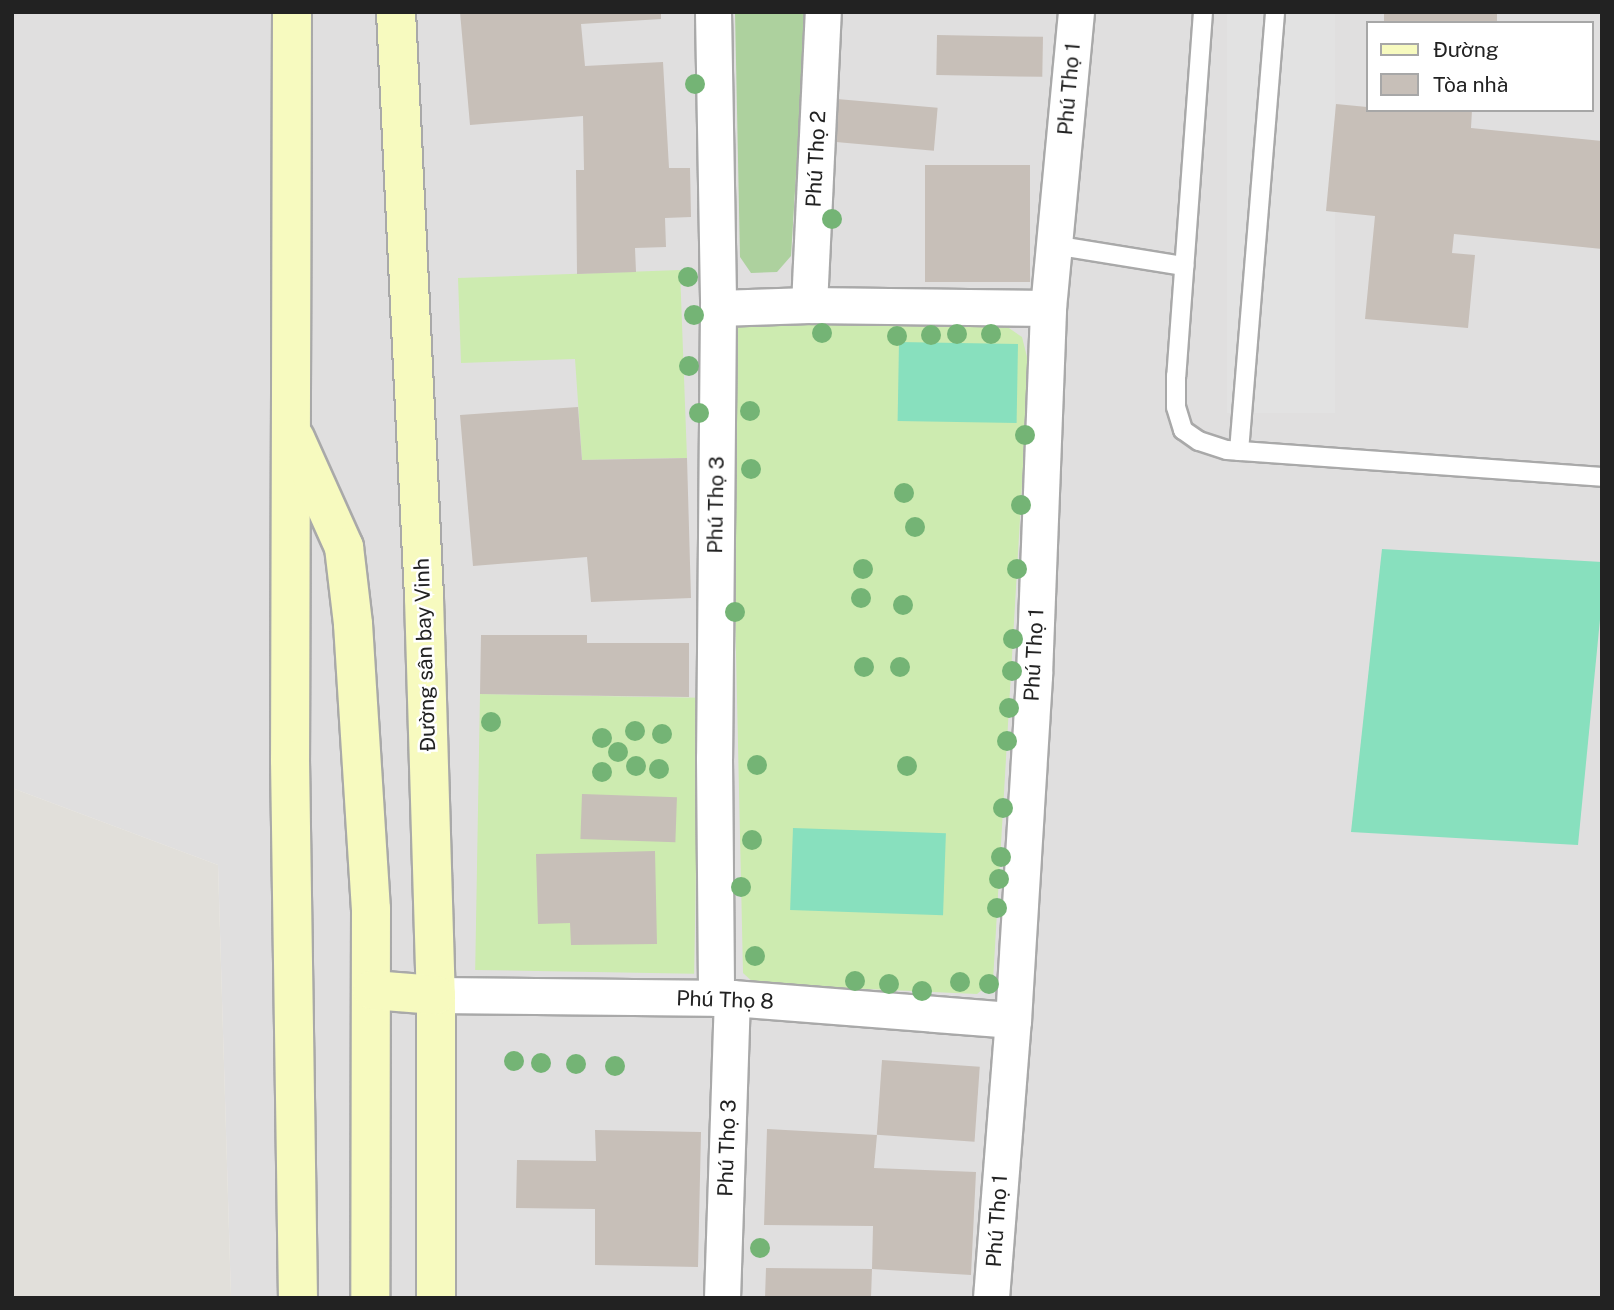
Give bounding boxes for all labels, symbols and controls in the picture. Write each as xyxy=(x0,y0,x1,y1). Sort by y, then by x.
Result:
legend xyxy=(1366,21,1593,112)
text: Đường xyxy=(1433,37,1499,62)
street label: Phú Thọ 1 xyxy=(1052,42,1086,136)
text: Tòa nhà xyxy=(1433,72,1508,97)
street label: Phú Thọ 2 xyxy=(801,110,831,208)
street label: Phú Thọ 3 xyxy=(703,456,729,554)
street label: Đường sân bay Vinh xyxy=(409,558,441,752)
street label: Phú Thọ 1 xyxy=(1019,608,1049,702)
street label: Phú Thọ 8 xyxy=(676,986,774,1014)
street label: Phú Thọ 3 xyxy=(713,1099,741,1197)
street label: Phú Thọ 1 xyxy=(981,1174,1013,1268)

